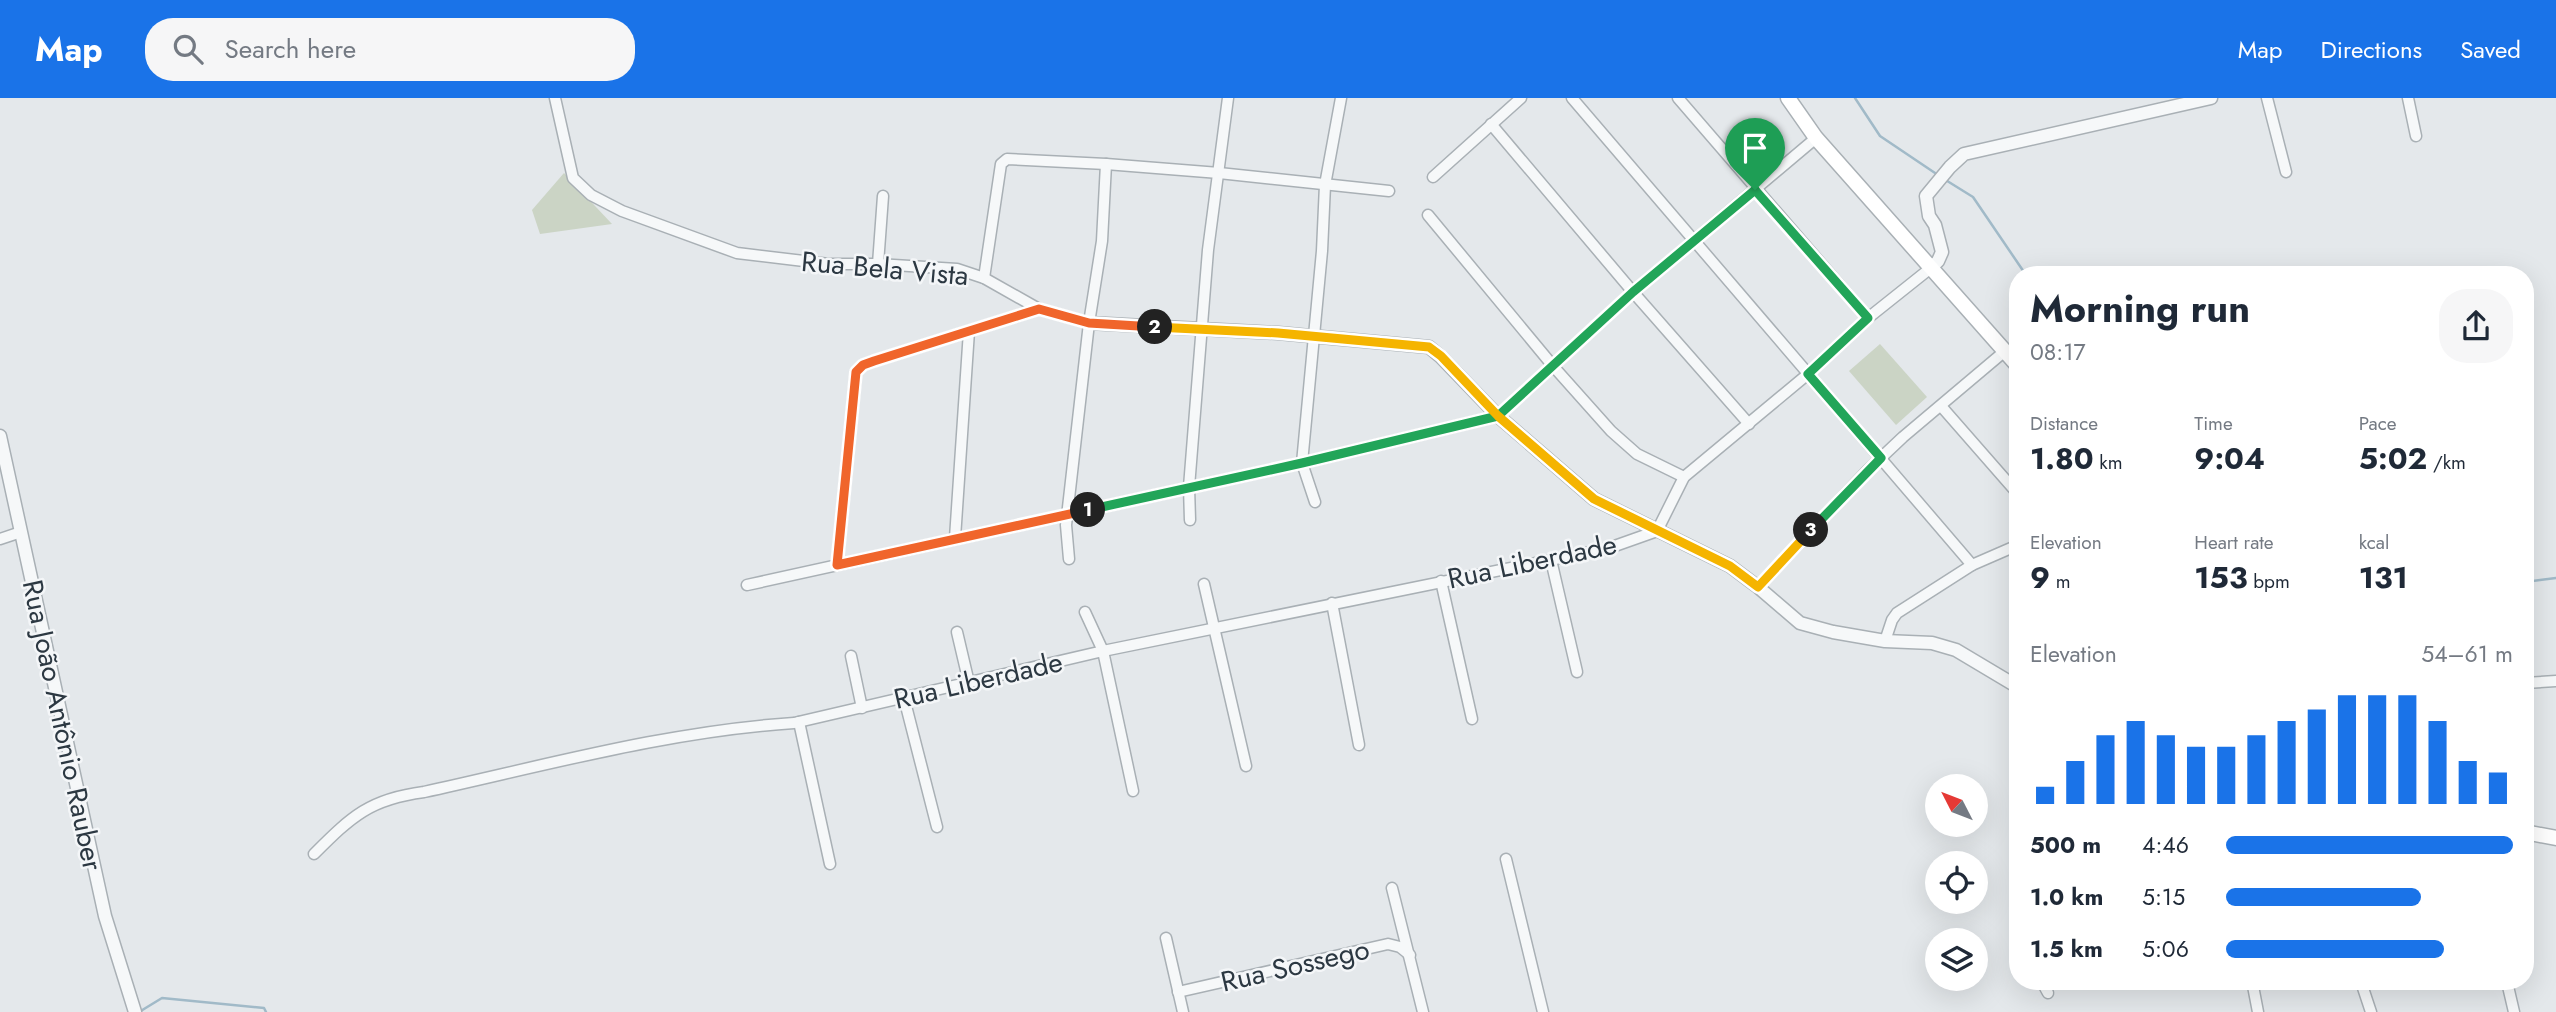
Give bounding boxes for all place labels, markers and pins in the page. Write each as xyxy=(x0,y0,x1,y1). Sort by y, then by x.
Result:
pin xyxy=(1725,118,1785,190)
pin: 2 xyxy=(1138,310,1172,344)
pin: 1 xyxy=(1070,492,1106,528)
pin: 3 xyxy=(1794,512,1828,548)

